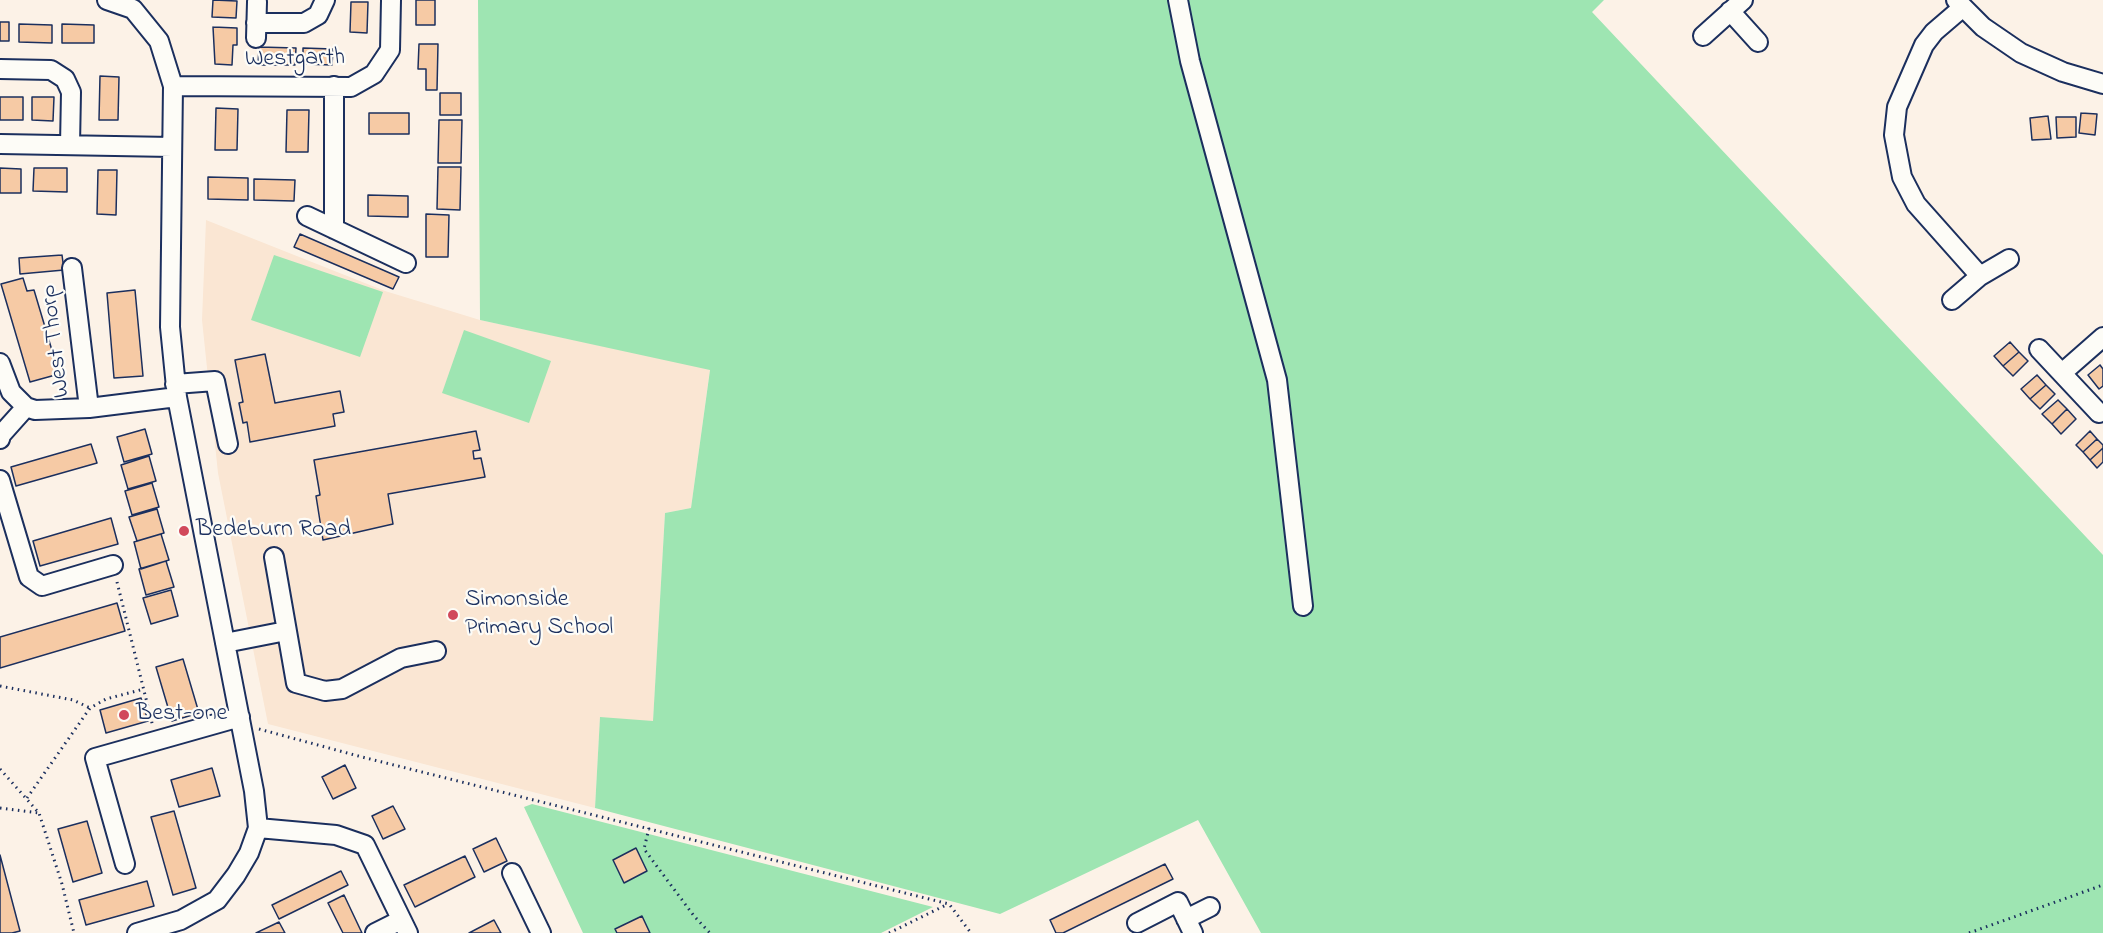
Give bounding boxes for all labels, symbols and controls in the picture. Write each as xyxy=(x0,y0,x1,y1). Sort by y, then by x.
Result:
street label: Westgarth xyxy=(245,45,345,75)
street label: West Thorp xyxy=(36,283,78,399)
place label: Bedeburn Road xyxy=(196,517,351,545)
marker: Bedeburn Road xyxy=(177,524,191,538)
place label: Simonside Primary School xyxy=(465,587,613,643)
marker: Simonside Primary School xyxy=(446,608,460,622)
place label: Best-one xyxy=(136,701,227,729)
marker: Best-one xyxy=(117,708,131,722)

